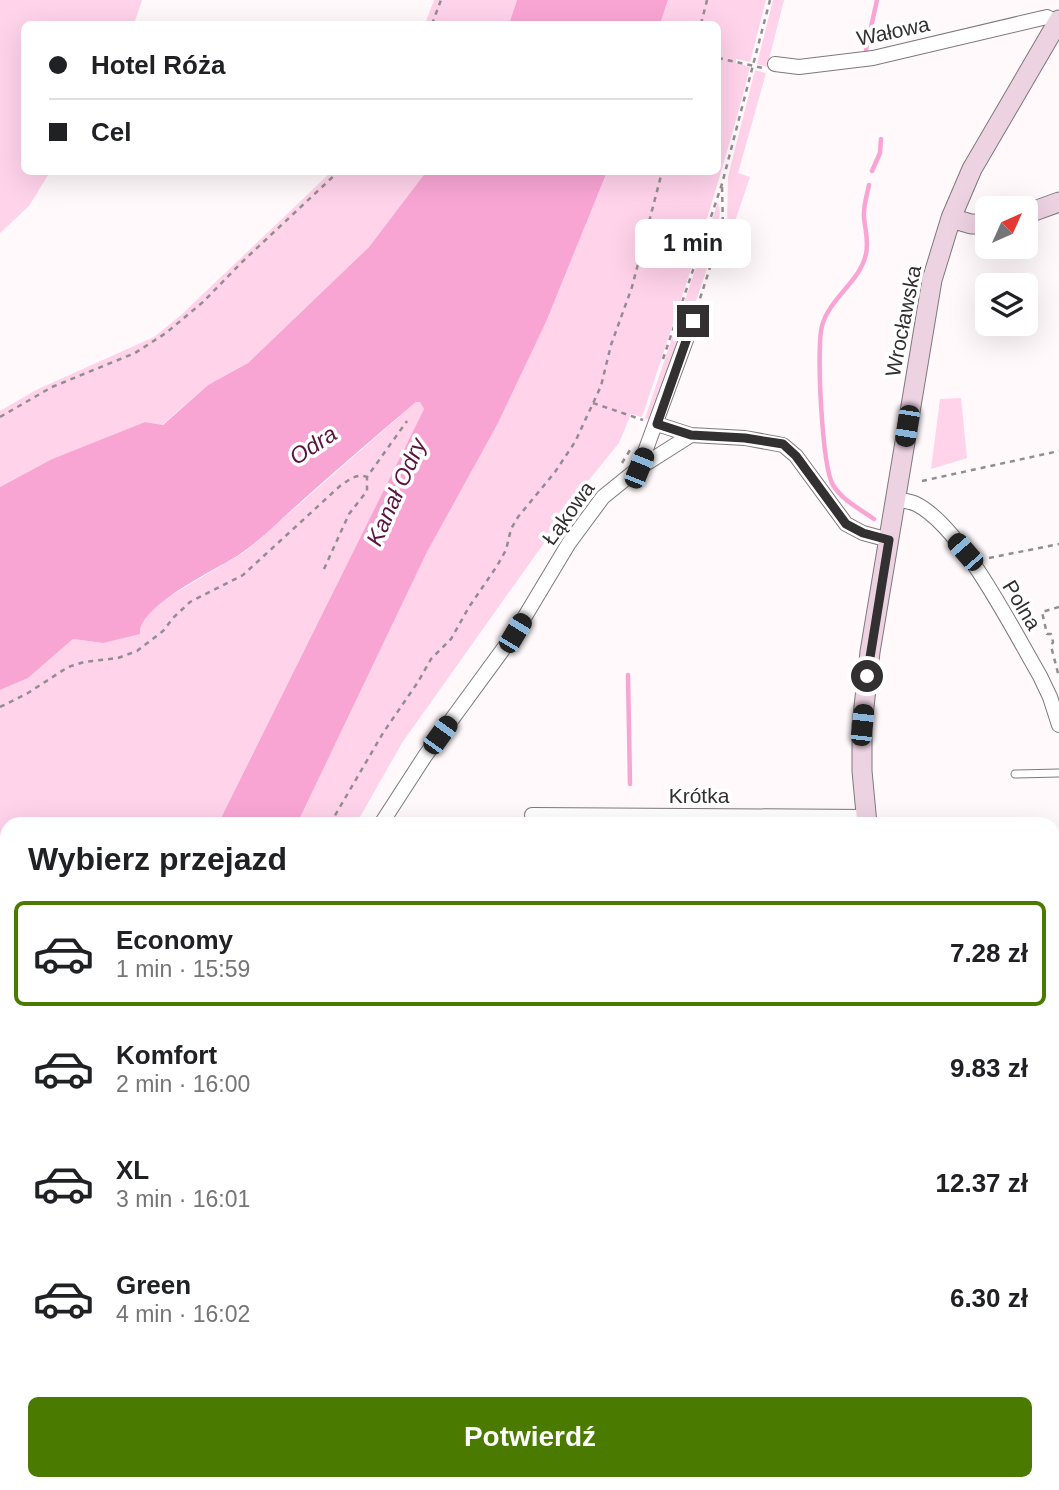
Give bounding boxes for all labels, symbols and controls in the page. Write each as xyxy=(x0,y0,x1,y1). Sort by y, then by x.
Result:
street label: Wałowa xyxy=(854,12,932,50)
text: Hotel Róża xyxy=(91,50,225,80)
text: Cel xyxy=(91,117,131,147)
north arrow xyxy=(975,196,1038,259)
map controls xyxy=(975,196,1038,336)
callout: 1 min xyxy=(635,219,751,268)
text: 1 min xyxy=(663,230,723,256)
street label: Wrocławska xyxy=(881,263,925,379)
button: layers xyxy=(975,273,1038,336)
route end xyxy=(677,305,709,337)
car xyxy=(894,404,921,448)
water label: Odra xyxy=(284,420,342,470)
water label: Kanał Odry xyxy=(361,433,432,550)
car xyxy=(622,445,657,491)
street label: Łąkowa xyxy=(537,477,599,549)
car xyxy=(944,529,987,575)
street label: Polna xyxy=(998,576,1046,634)
car xyxy=(496,610,535,656)
route start xyxy=(851,660,883,692)
car xyxy=(850,703,875,747)
car xyxy=(420,712,461,758)
street label: Krótka xyxy=(669,784,730,807)
text: Wybierz przejazd xyxy=(28,841,287,877)
icon: car xyxy=(32,922,95,985)
text: Economy xyxy=(116,925,233,955)
text: 7.28 zł xyxy=(950,938,1028,968)
text: 1 min · 15:59 xyxy=(116,956,250,982)
icon: car xyxy=(32,1037,95,1100)
text: Komfort xyxy=(116,1040,217,1070)
text: 9.83 zł xyxy=(950,1053,1028,1083)
text: 2 min · 16:00 xyxy=(116,1071,250,1097)
icon: car xyxy=(32,1152,95,1215)
text: XL xyxy=(116,1155,149,1185)
text: 12.37 zł xyxy=(935,1168,1028,1198)
text: 3 min · 16:01 xyxy=(116,1186,250,1212)
icon: car xyxy=(32,1267,95,1330)
text: Green xyxy=(116,1270,191,1300)
text: 6.30 zł xyxy=(950,1283,1028,1313)
text: 4 min · 16:02 xyxy=(116,1301,250,1327)
button: Potwierdź xyxy=(28,1397,1032,1477)

